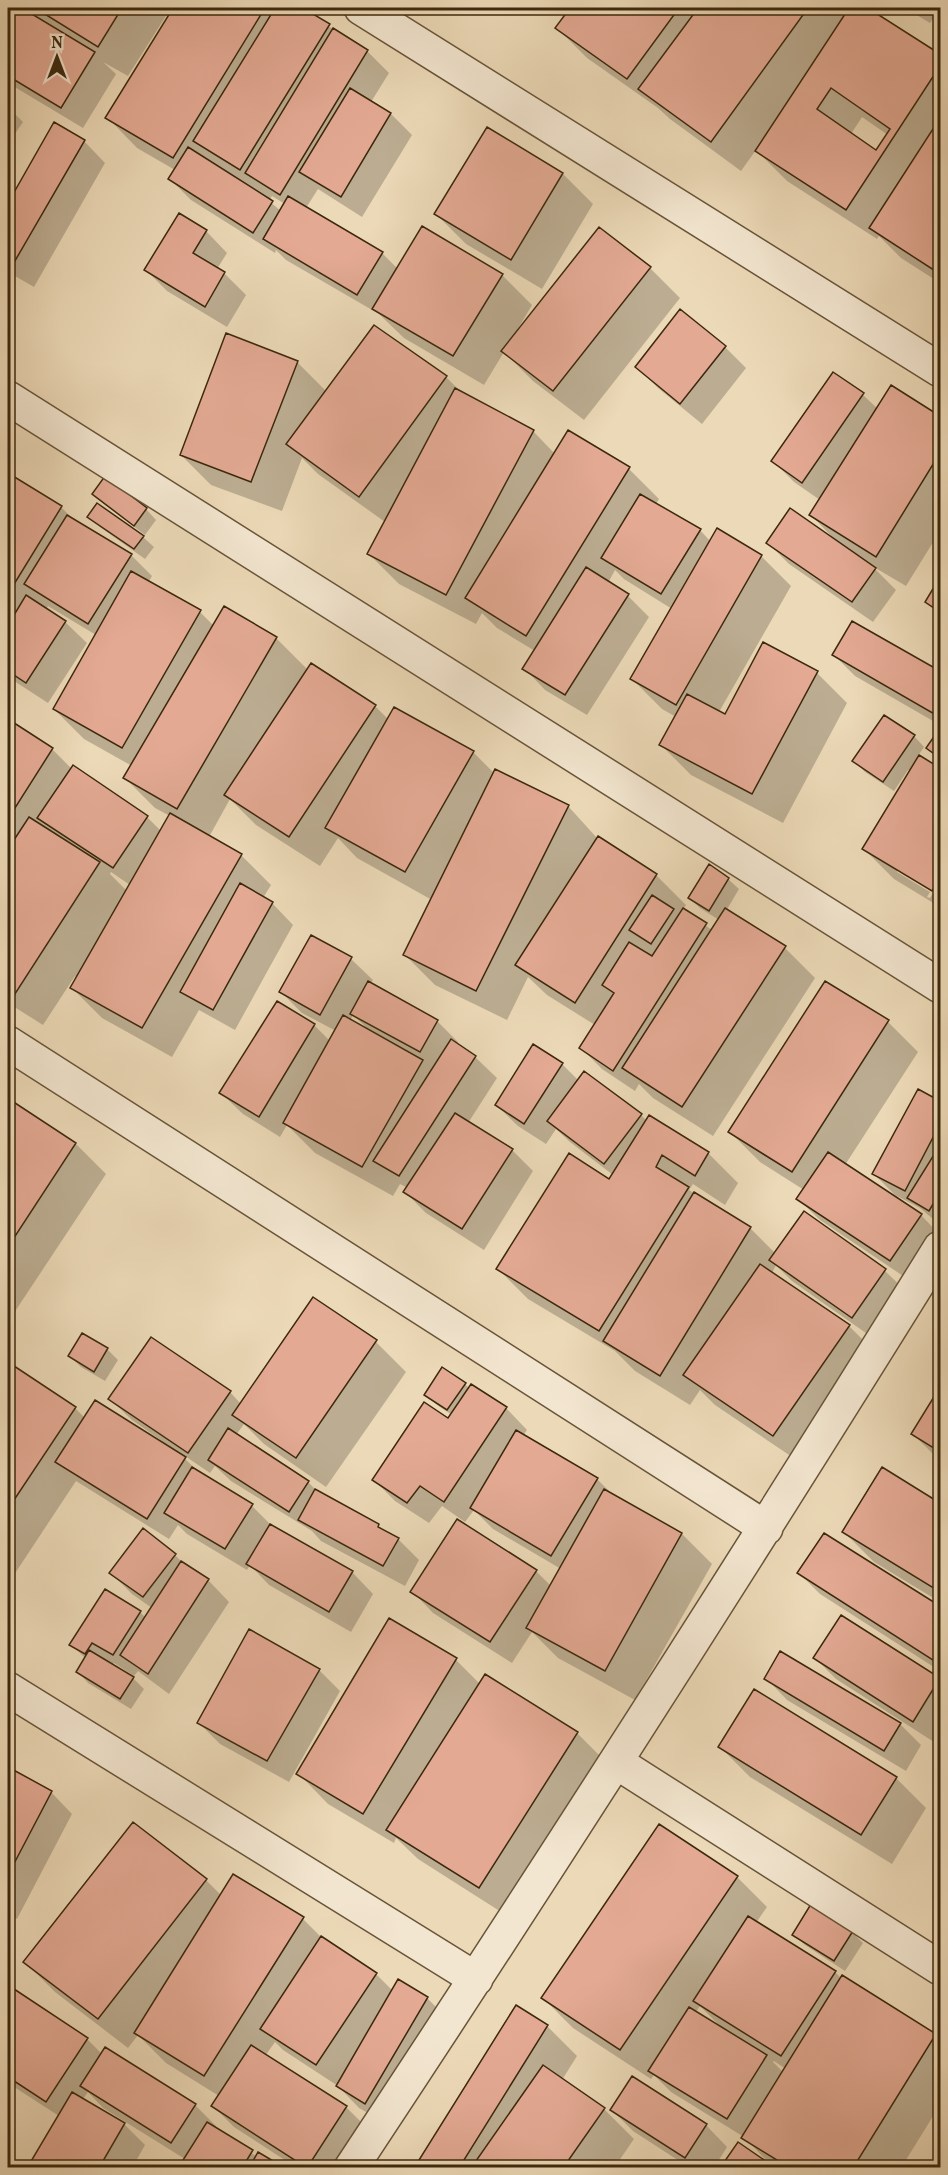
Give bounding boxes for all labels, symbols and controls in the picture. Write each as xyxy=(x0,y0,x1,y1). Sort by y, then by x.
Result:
north arrow xyxy=(27,27,87,87)
text: N xyxy=(51,33,63,55)

